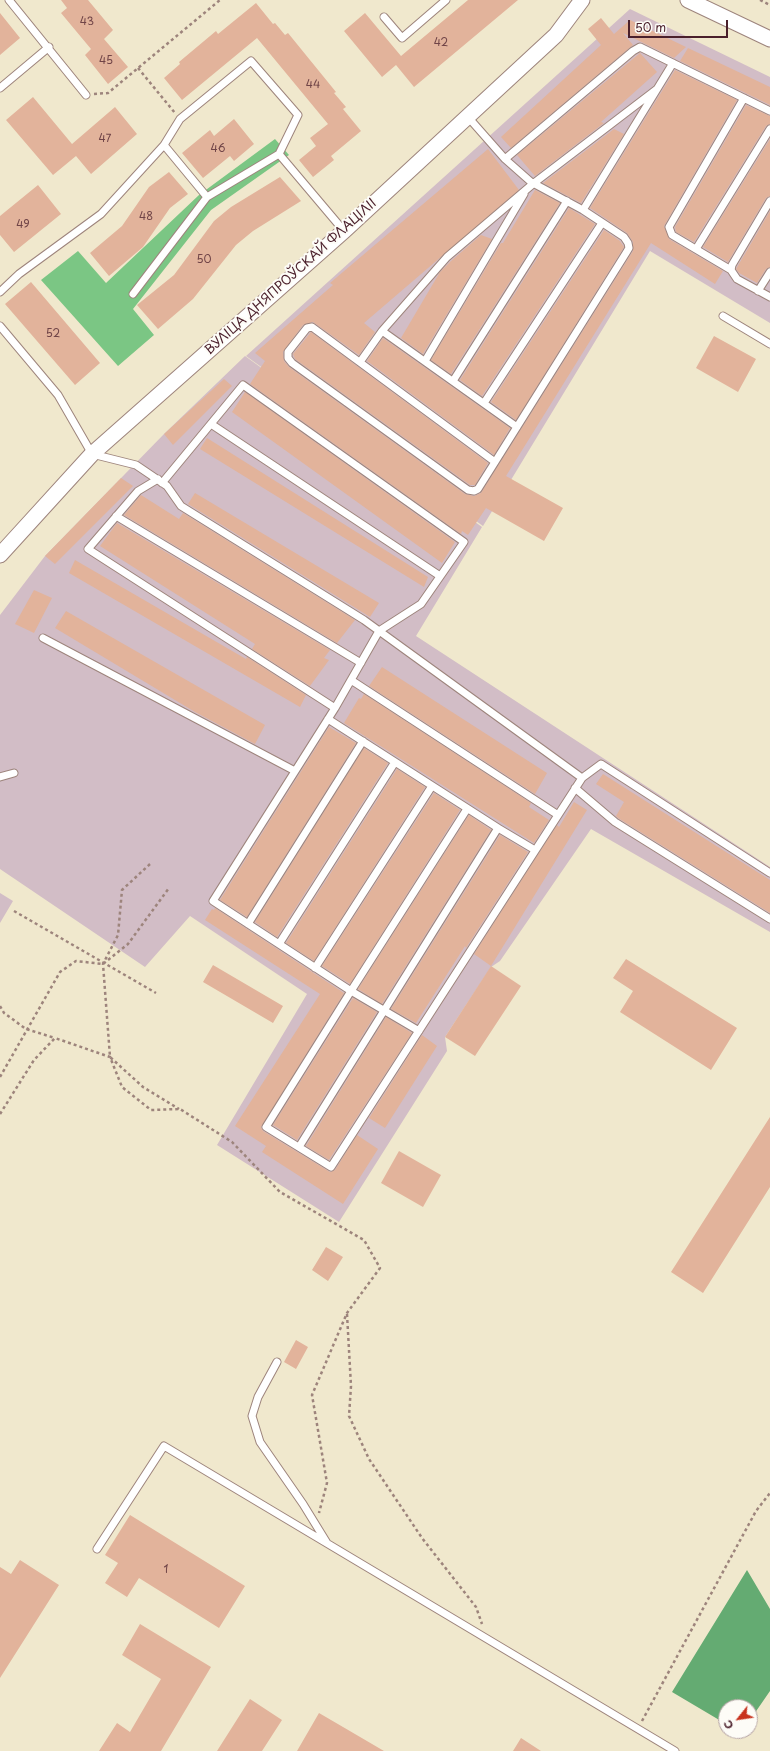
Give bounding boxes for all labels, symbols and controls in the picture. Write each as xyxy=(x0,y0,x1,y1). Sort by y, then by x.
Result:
scale bar xyxy=(630,12,730,38)
house number: 43 xyxy=(80,15,94,29)
text: 50 m xyxy=(635,18,666,36)
house number: 42 xyxy=(434,36,448,50)
house number: 45 xyxy=(99,54,113,68)
house number: 44 xyxy=(306,78,320,92)
house number: 47 xyxy=(99,132,111,146)
house number: 46 xyxy=(211,142,225,156)
street label: ВУЛІЦА ДНЯПРОЎСКАЙ ФЛАЦІЛІІ xyxy=(202,196,380,358)
house number: 48 xyxy=(139,210,153,224)
house number: 49 xyxy=(16,218,30,232)
house number: 50 xyxy=(196,253,212,267)
house number: 52 xyxy=(46,327,60,341)
house number: 1 xyxy=(164,1563,168,1577)
north arrow xyxy=(718,1699,758,1739)
text: С xyxy=(719,1717,737,1733)

